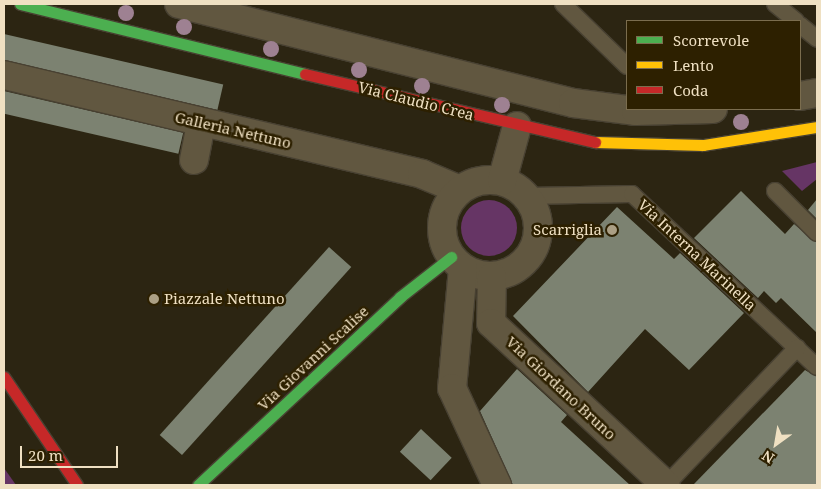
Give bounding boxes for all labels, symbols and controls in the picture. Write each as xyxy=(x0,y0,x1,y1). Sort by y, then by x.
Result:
legend xyxy=(626,20,801,110)
text: Scorrevole xyxy=(673,30,749,50)
text: Lento xyxy=(673,55,714,75)
street label: Via Claudio Crea xyxy=(356,78,476,124)
text: Coda xyxy=(673,80,709,100)
street label: Galleria Nettuno xyxy=(173,108,293,152)
street label: Via Interna Marinella xyxy=(634,196,760,314)
place label: Scarriglia xyxy=(533,221,602,239)
marker: Scarriglia xyxy=(606,224,618,236)
place label: Piazzale Nettuno xyxy=(164,290,285,308)
marker: Piazzale Nettuno xyxy=(148,293,160,305)
street label: Via Giovanni Scalise xyxy=(254,302,372,414)
street label: Via Giordano Bruno xyxy=(503,333,619,443)
north arrow xyxy=(751,419,801,469)
scale bar xyxy=(22,436,120,468)
text: 20 m xyxy=(28,445,63,465)
text: N xyxy=(758,446,778,468)

